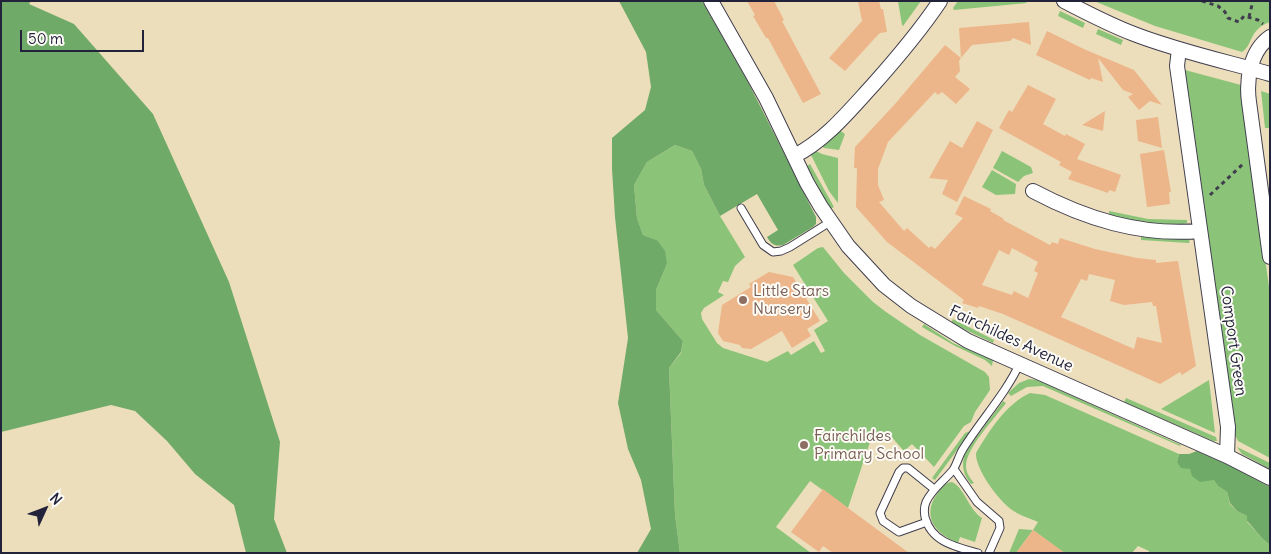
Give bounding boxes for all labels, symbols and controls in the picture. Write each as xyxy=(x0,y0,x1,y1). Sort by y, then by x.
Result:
scale bar xyxy=(22,20,146,52)
text: 50 m xyxy=(28,29,63,48)
place label: Little Stars Nursery xyxy=(753,281,829,319)
street label: Comport Green xyxy=(1216,285,1250,397)
marker: Little Stars Nursery xyxy=(737,294,749,306)
street label: Fairchildes Avenue xyxy=(946,302,1076,376)
place label: Fairchildes Primary School xyxy=(814,426,924,464)
marker: Fairchildes Primary School xyxy=(798,439,810,451)
north arrow xyxy=(20,484,70,534)
text: N xyxy=(46,489,66,508)

